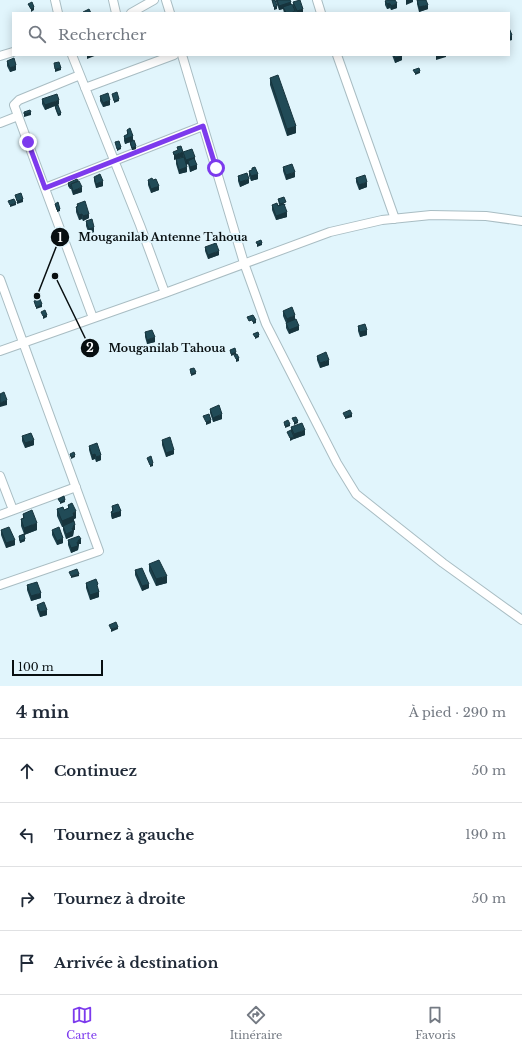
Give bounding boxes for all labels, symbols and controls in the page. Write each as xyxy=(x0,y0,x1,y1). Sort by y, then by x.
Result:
search box xyxy=(12,12,510,56)
icon: search xyxy=(26,23,48,45)
text: Rechercher xyxy=(58,25,146,44)
route end xyxy=(19,133,37,151)
route start xyxy=(207,159,225,177)
callout: Mouganilab Antenne Tahoua xyxy=(50,226,256,249)
text: 1 xyxy=(57,230,63,245)
text: Mouganilab Antenne Tahoua xyxy=(78,230,248,244)
callout: Mouganilab Tahoua xyxy=(80,337,233,360)
text: 2 xyxy=(86,340,94,355)
text: Mouganilab Tahoua xyxy=(109,341,226,355)
scale bar xyxy=(12,658,103,677)
text: 100 m xyxy=(18,660,54,674)
text: 4 min xyxy=(16,702,69,723)
text: À pied · 290 m xyxy=(409,704,506,721)
icon: ahead xyxy=(16,760,38,782)
text: Continuez xyxy=(54,761,137,780)
text: 50 m xyxy=(472,762,506,779)
icon: left xyxy=(16,824,38,846)
text: Tournez à gauche xyxy=(54,825,194,844)
text: 190 m xyxy=(465,826,506,843)
icon: right xyxy=(16,888,38,910)
text: Tournez à droite xyxy=(54,889,186,908)
text: 50 m xyxy=(472,890,506,907)
icon: arrive xyxy=(16,952,38,974)
text: Arrivée à destination xyxy=(54,953,218,972)
tab: Carte xyxy=(66,1004,97,1042)
tab: Itinéraire xyxy=(230,1004,282,1042)
tab: Favoris xyxy=(415,1004,456,1042)

